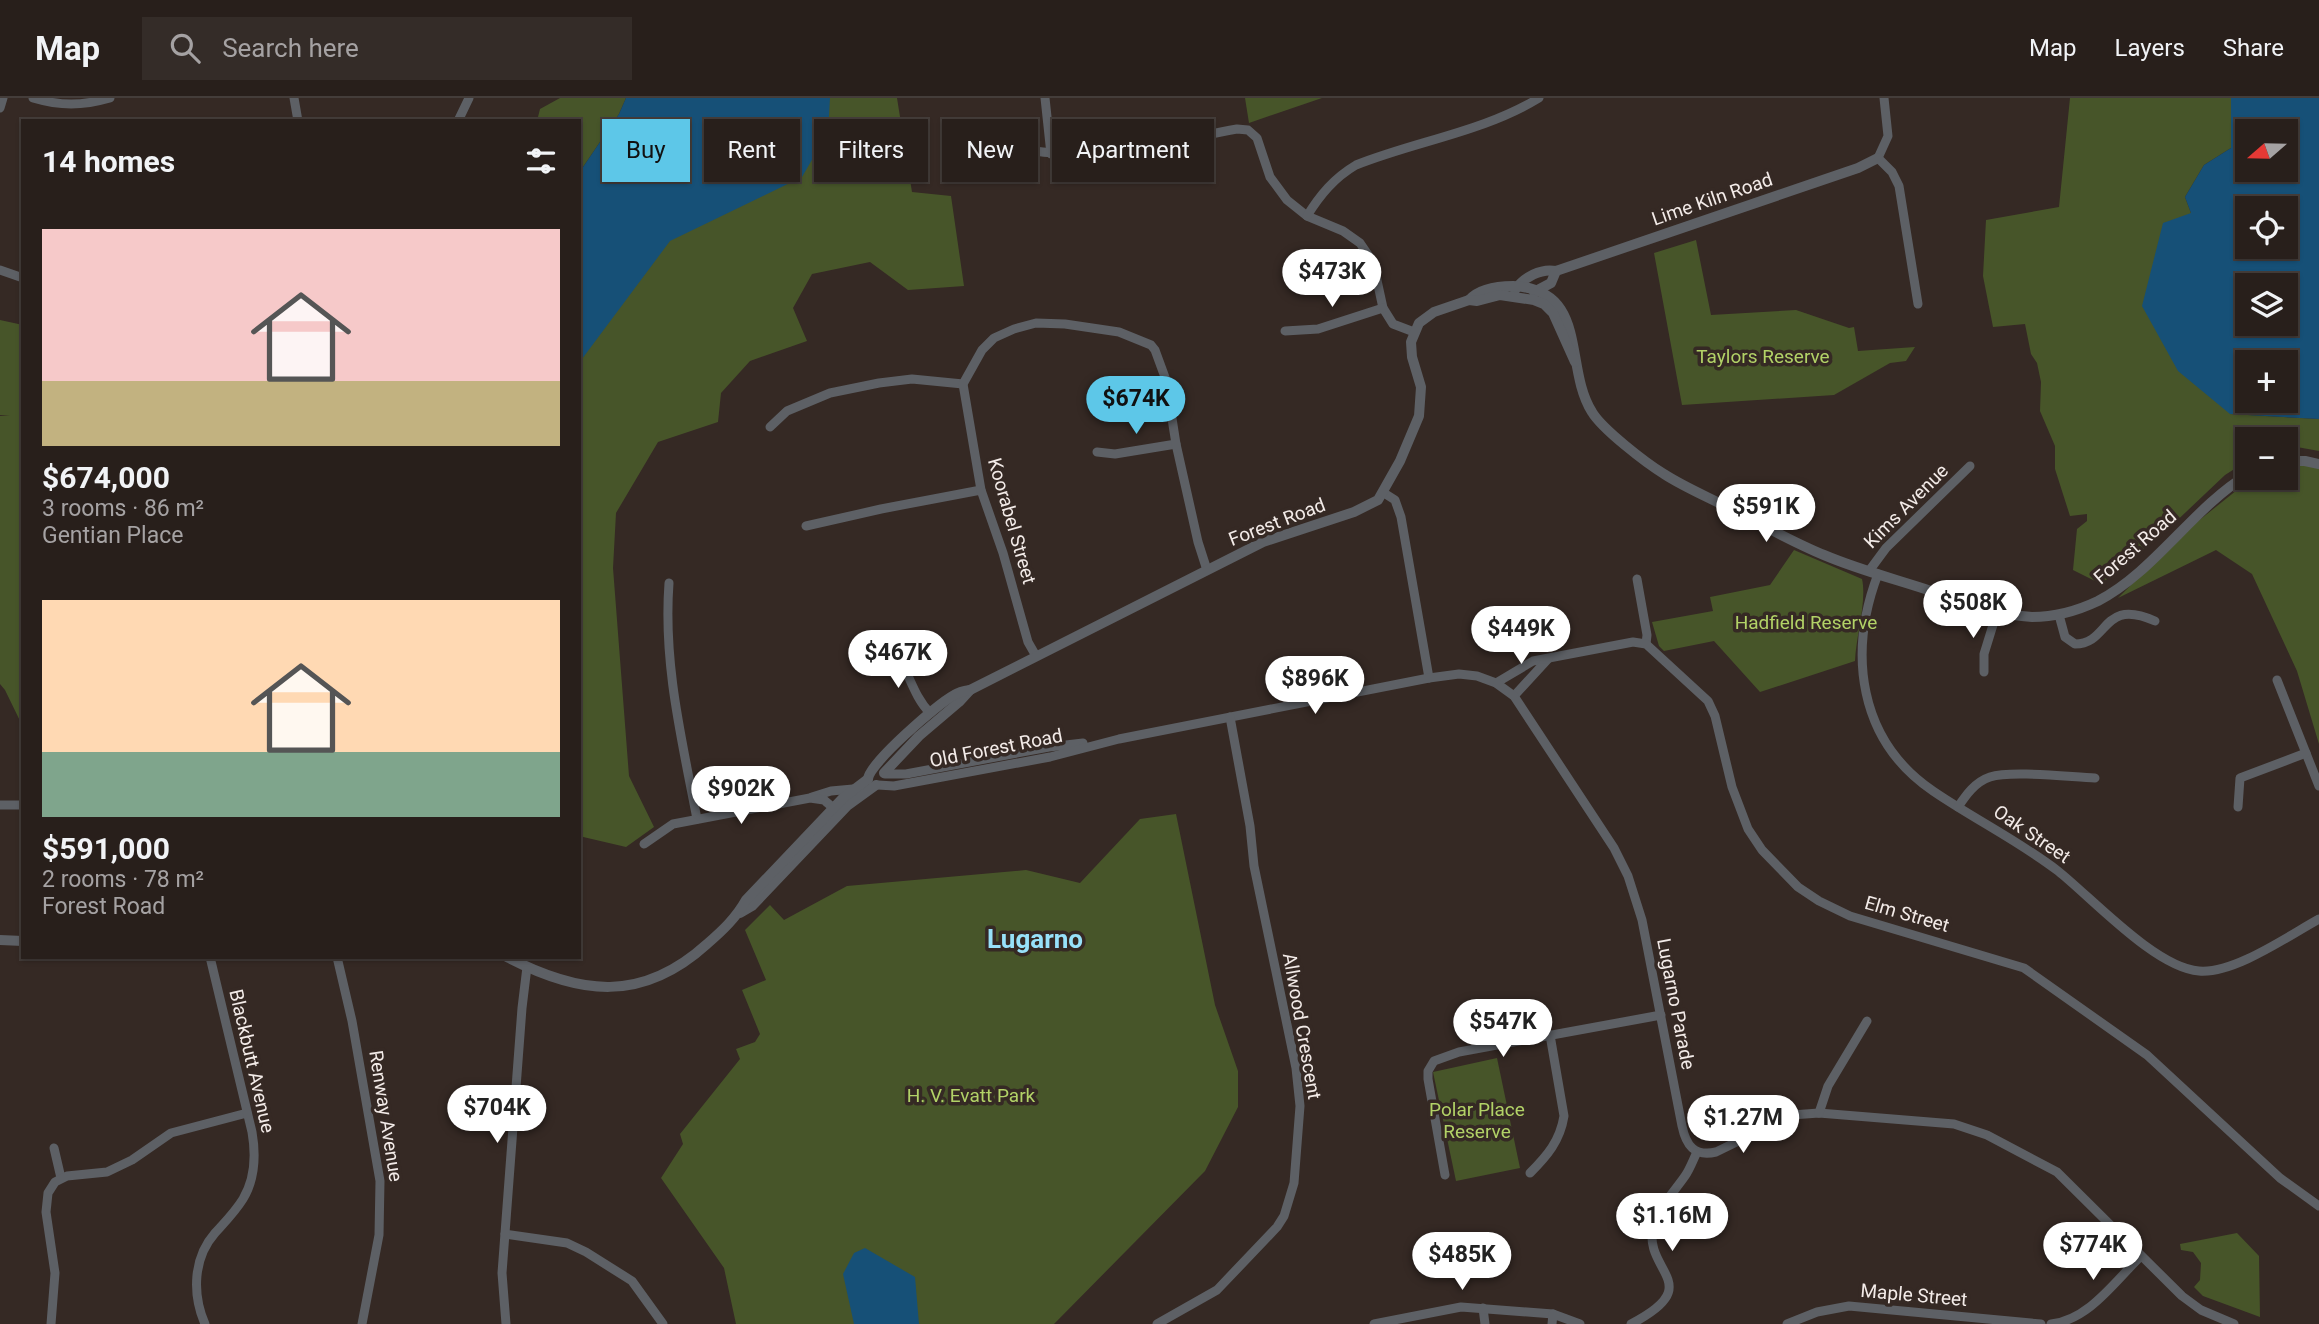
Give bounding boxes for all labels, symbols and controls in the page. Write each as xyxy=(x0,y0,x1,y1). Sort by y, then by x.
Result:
search box xyxy=(142,17,632,80)
text: Map xyxy=(35,29,100,68)
icon: search xyxy=(166,29,204,67)
text: Search here xyxy=(222,33,359,63)
text: Map xyxy=(2029,34,2077,62)
text: Layers xyxy=(2115,34,2185,62)
text: Share xyxy=(2223,34,2284,62)
chip: Buy xyxy=(602,119,690,182)
chip: Rent xyxy=(704,119,800,182)
chip: Filters xyxy=(814,119,928,182)
chip: New xyxy=(942,119,1038,182)
chip: Apartment xyxy=(1052,119,1214,182)
north arrow xyxy=(2235,119,2298,182)
map controls xyxy=(2235,119,2298,490)
icon: filters xyxy=(522,142,560,180)
text: 14 homes xyxy=(42,144,175,179)
street label: Lime Kiln Road xyxy=(1649,168,1775,230)
button: locate xyxy=(2235,196,2298,259)
pin: $473K xyxy=(1283,250,1381,309)
text: $473K xyxy=(1298,258,1366,285)
button: layers xyxy=(2235,273,2298,336)
icon: home xyxy=(238,274,364,400)
park label: Taylors Reserve xyxy=(1696,345,1830,368)
button: + xyxy=(2235,350,2298,413)
pin: $674K xyxy=(1087,376,1185,436)
text: $674K xyxy=(1102,385,1170,412)
button: − xyxy=(2235,427,2298,490)
street label: Koorabel Street xyxy=(983,455,1041,587)
street label: Kims Avenue xyxy=(1859,459,1953,553)
text: $674,000 xyxy=(42,460,170,495)
pin: $591K xyxy=(1717,484,1815,544)
street label: Forest Road xyxy=(1225,493,1329,551)
text: $591K xyxy=(1732,493,1800,520)
text: 3 rooms · 86 m² xyxy=(42,495,204,522)
street label: Forest Road xyxy=(2089,505,2181,589)
text: Gentian Place xyxy=(42,522,183,549)
pin: $508K xyxy=(1924,580,2022,640)
text: $508K xyxy=(1939,589,2007,616)
pin: $449K xyxy=(1472,606,1570,666)
park label: Hadfield Reserve xyxy=(1735,611,1877,634)
text: $449K xyxy=(1487,615,1555,642)
pin: $467K xyxy=(849,630,947,690)
text: $467K xyxy=(864,639,932,666)
icon: home xyxy=(238,645,364,771)
pin: $896K xyxy=(1266,656,1364,716)
text: $896K xyxy=(1281,665,1349,692)
street label: Old Forest Road xyxy=(928,724,1064,772)
pin: $902K xyxy=(692,766,790,826)
text: $902K xyxy=(707,775,775,802)
street label: Oak Street xyxy=(1989,800,2075,868)
text: $591,000 xyxy=(42,831,170,866)
text: 2 rooms · 78 m² xyxy=(42,866,204,893)
street label: Elm Street xyxy=(1862,891,1952,937)
text: Forest Road xyxy=(42,893,165,920)
district label: Lugarno xyxy=(987,924,1083,954)
street label: Lugarno Parade xyxy=(1652,936,1700,1072)
street label: Allwood Crescent xyxy=(1278,951,1326,1101)
street label: Blackbutt Avenue xyxy=(224,987,280,1135)
pin: $547K xyxy=(1454,1000,1552,1059)
text: $547K xyxy=(1469,1008,1537,1035)
street label: Renway Avenue xyxy=(364,1049,408,1183)
park label: H. V. Evatt Park xyxy=(907,1084,1036,1107)
pin: $704K xyxy=(448,1086,546,1145)
text: $704K xyxy=(463,1094,531,1121)
pin: $1.27M xyxy=(1686,1096,1800,1155)
park label: Polar Place Reserve xyxy=(1429,1098,1525,1143)
text: $1.27M xyxy=(1703,1104,1783,1131)
pin: $1.16M xyxy=(1615,1194,1729,1253)
text: $1.16M xyxy=(1632,1202,1712,1229)
pin: $774K xyxy=(2044,1222,2142,1282)
text: $774K xyxy=(2059,1231,2127,1258)
pin: $485K xyxy=(1413,1232,1511,1292)
text: $485K xyxy=(1428,1241,1496,1268)
street label: Maple Street xyxy=(1860,1279,1968,1311)

